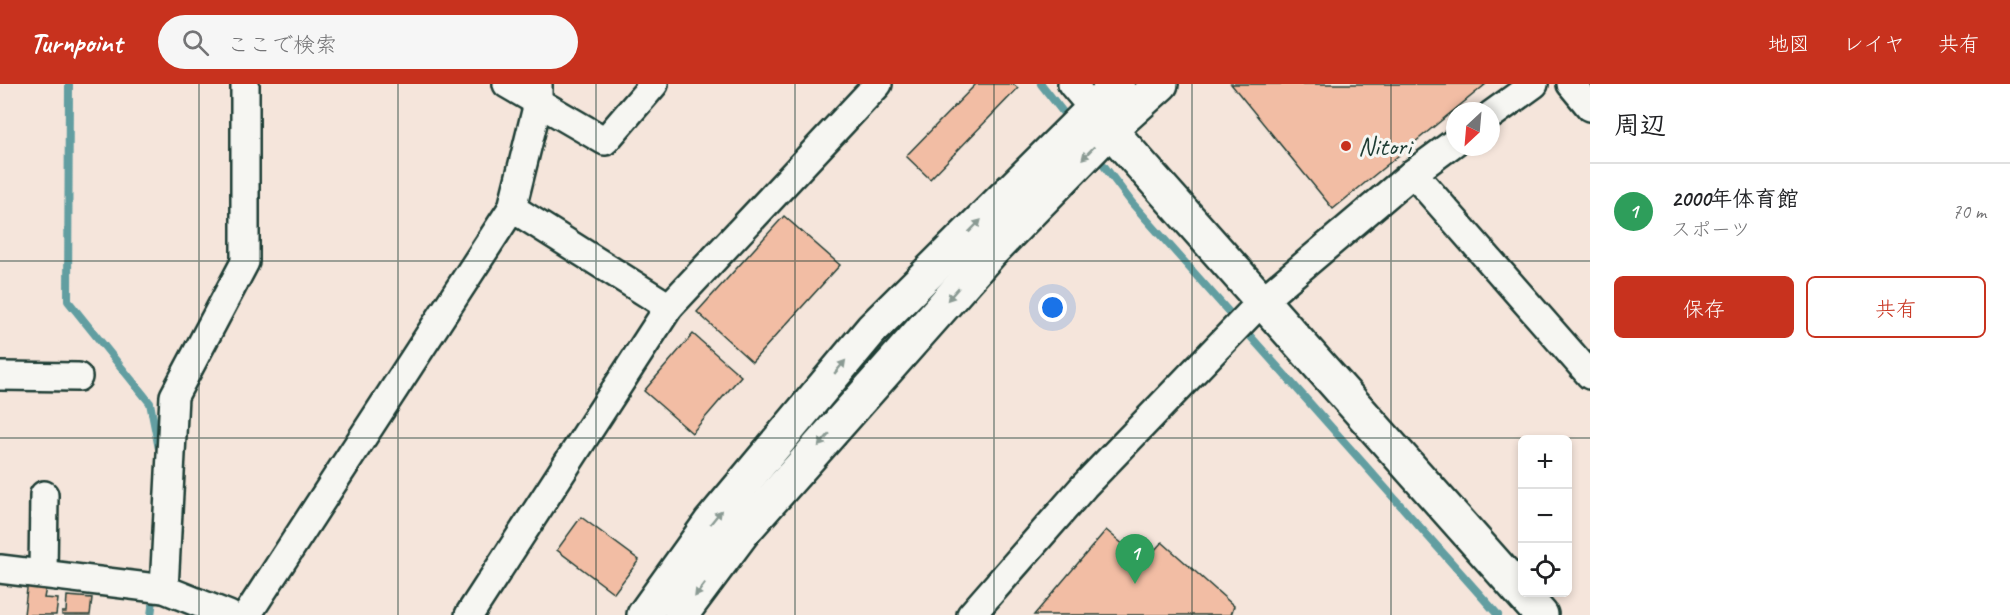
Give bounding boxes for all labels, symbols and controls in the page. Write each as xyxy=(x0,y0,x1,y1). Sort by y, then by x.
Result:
search box xyxy=(158,15,578,69)
text: Turnpoint xyxy=(30,25,122,60)
icon: search xyxy=(179,26,212,59)
text: ここで検索 xyxy=(227,31,337,59)
text: 地図 xyxy=(1768,31,1810,57)
text: レイヤ xyxy=(1843,31,1905,57)
text: 共有 xyxy=(1938,31,1980,57)
north arrow xyxy=(1446,102,1500,156)
text: 周辺 xyxy=(1614,109,1666,142)
place label: Nitori xyxy=(1358,130,1414,163)
marker: Nitori xyxy=(1339,139,1353,153)
one-way arrow xyxy=(1081,145,1095,160)
text: 2000年体育館 xyxy=(1671,185,1799,213)
text: 1 xyxy=(1629,199,1638,224)
text: 70 m xyxy=(1952,199,1986,224)
text: スポーツ xyxy=(1671,217,1751,242)
one-way arrow xyxy=(967,219,981,233)
button: 保存 xyxy=(1614,276,1794,338)
button: 共有 xyxy=(1806,276,1986,338)
one-way arrow xyxy=(947,286,960,302)
your location xyxy=(1038,293,1067,322)
one-way arrow xyxy=(834,359,847,375)
one-way arrow xyxy=(818,432,831,447)
map controls xyxy=(1518,435,1572,597)
button: + xyxy=(1518,435,1572,489)
button: − xyxy=(1518,489,1572,543)
one-way arrow xyxy=(709,509,722,525)
pin: 1 xyxy=(1116,534,1154,584)
button: locate xyxy=(1518,543,1572,597)
one-way arrow xyxy=(694,581,706,597)

